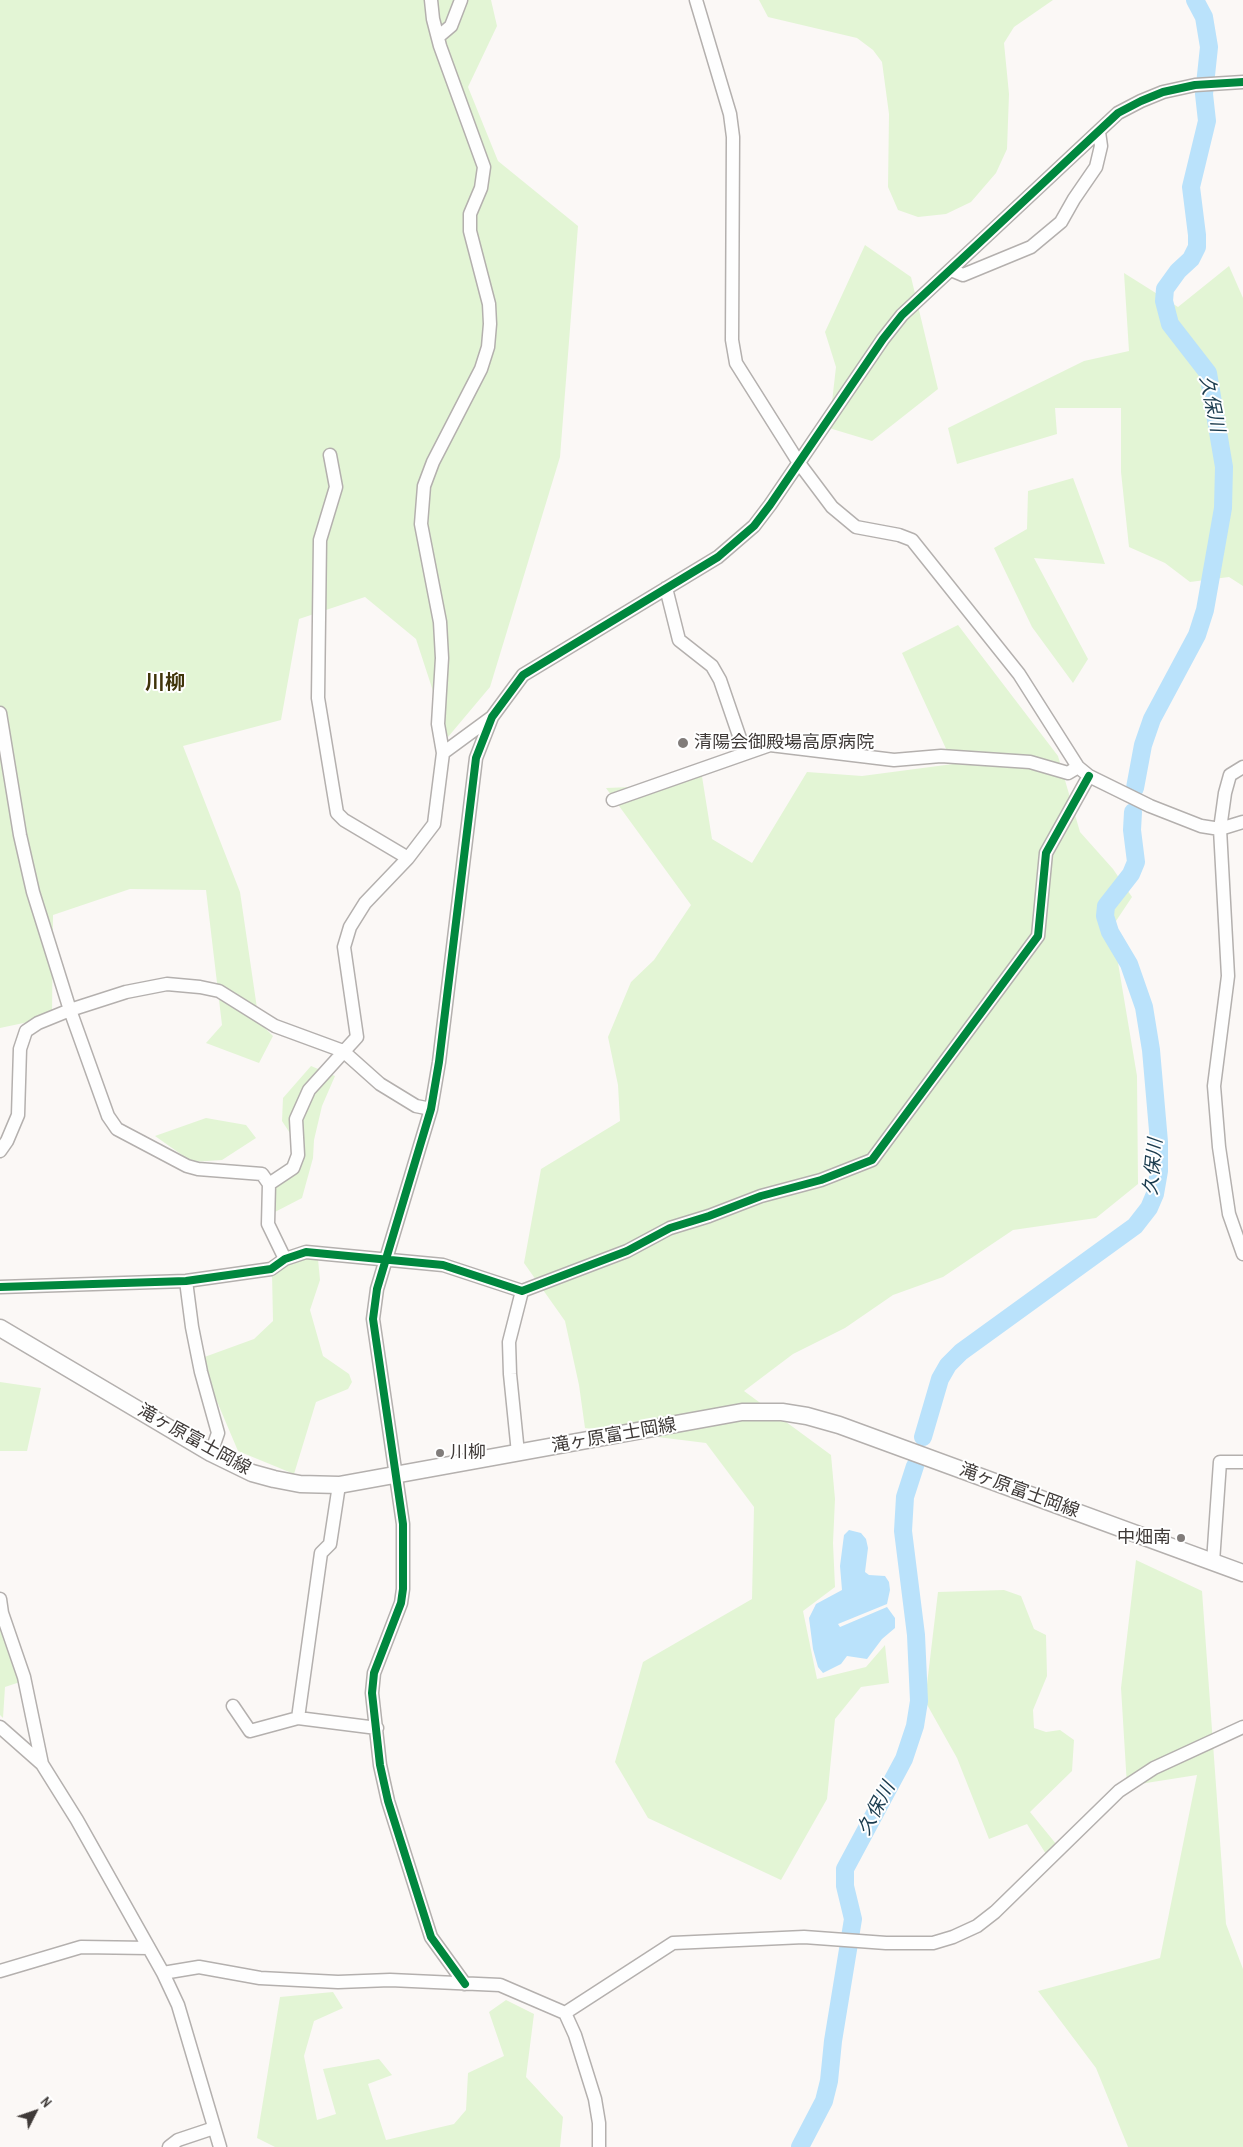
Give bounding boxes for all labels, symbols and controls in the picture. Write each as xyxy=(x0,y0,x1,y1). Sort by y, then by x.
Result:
water label: 久保川 xyxy=(1194,374,1228,434)
district label: 川柳 xyxy=(145,672,185,696)
place label: 清陽会御殿場高原病院 xyxy=(694,732,874,754)
marker: 清陽会御殿場高原病院 xyxy=(676,736,690,750)
water label: 久保川 xyxy=(1140,1138,1168,1196)
street label: 滝ヶ原富士岡線 xyxy=(134,1400,254,1480)
street label: 滝ヶ原富士岡線 xyxy=(550,1414,678,1458)
place label: 川柳 xyxy=(450,1442,486,1464)
marker: 川柳 xyxy=(434,1447,446,1459)
street label: 滝ヶ原富士岡線 xyxy=(956,1459,1082,1523)
place label: 中畑南 xyxy=(1117,1527,1171,1549)
marker: 中畑南 xyxy=(1175,1532,1187,1544)
water label: 久保川 xyxy=(854,1778,900,1840)
north arrow xyxy=(10,2087,60,2137)
text: N xyxy=(37,2093,56,2111)

